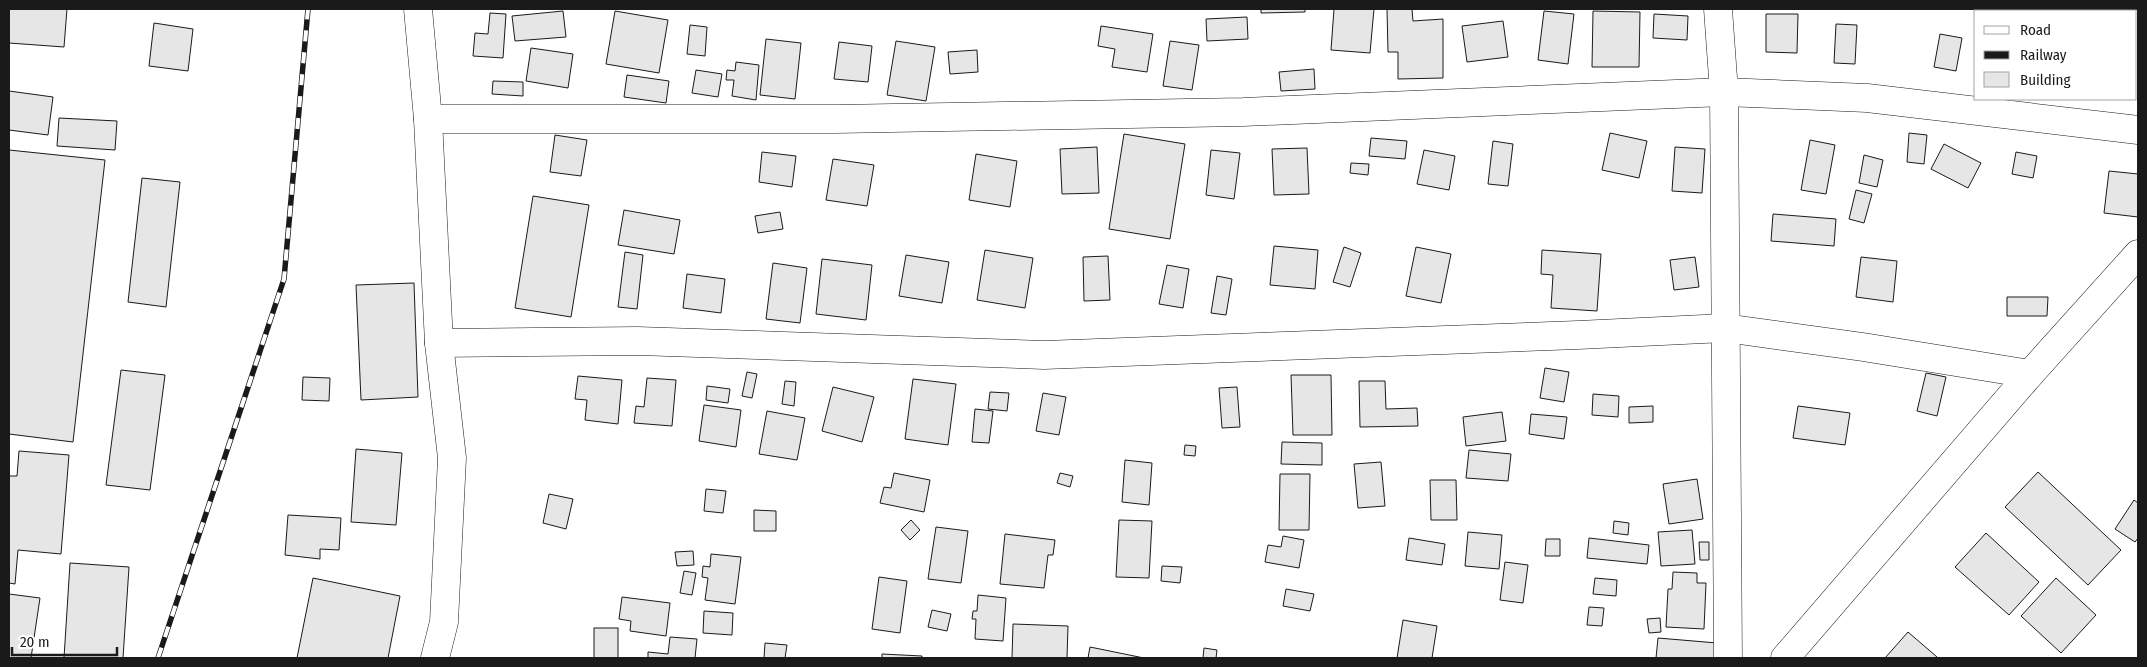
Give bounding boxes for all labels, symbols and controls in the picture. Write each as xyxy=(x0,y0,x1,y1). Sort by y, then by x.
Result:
legend xyxy=(1974,10,2137,100)
text: Road xyxy=(2020,21,2051,39)
text: Railway xyxy=(2020,46,2067,64)
text: Building xyxy=(2020,71,2071,89)
scale bar xyxy=(12,624,118,656)
text: 20 m xyxy=(20,633,50,651)

